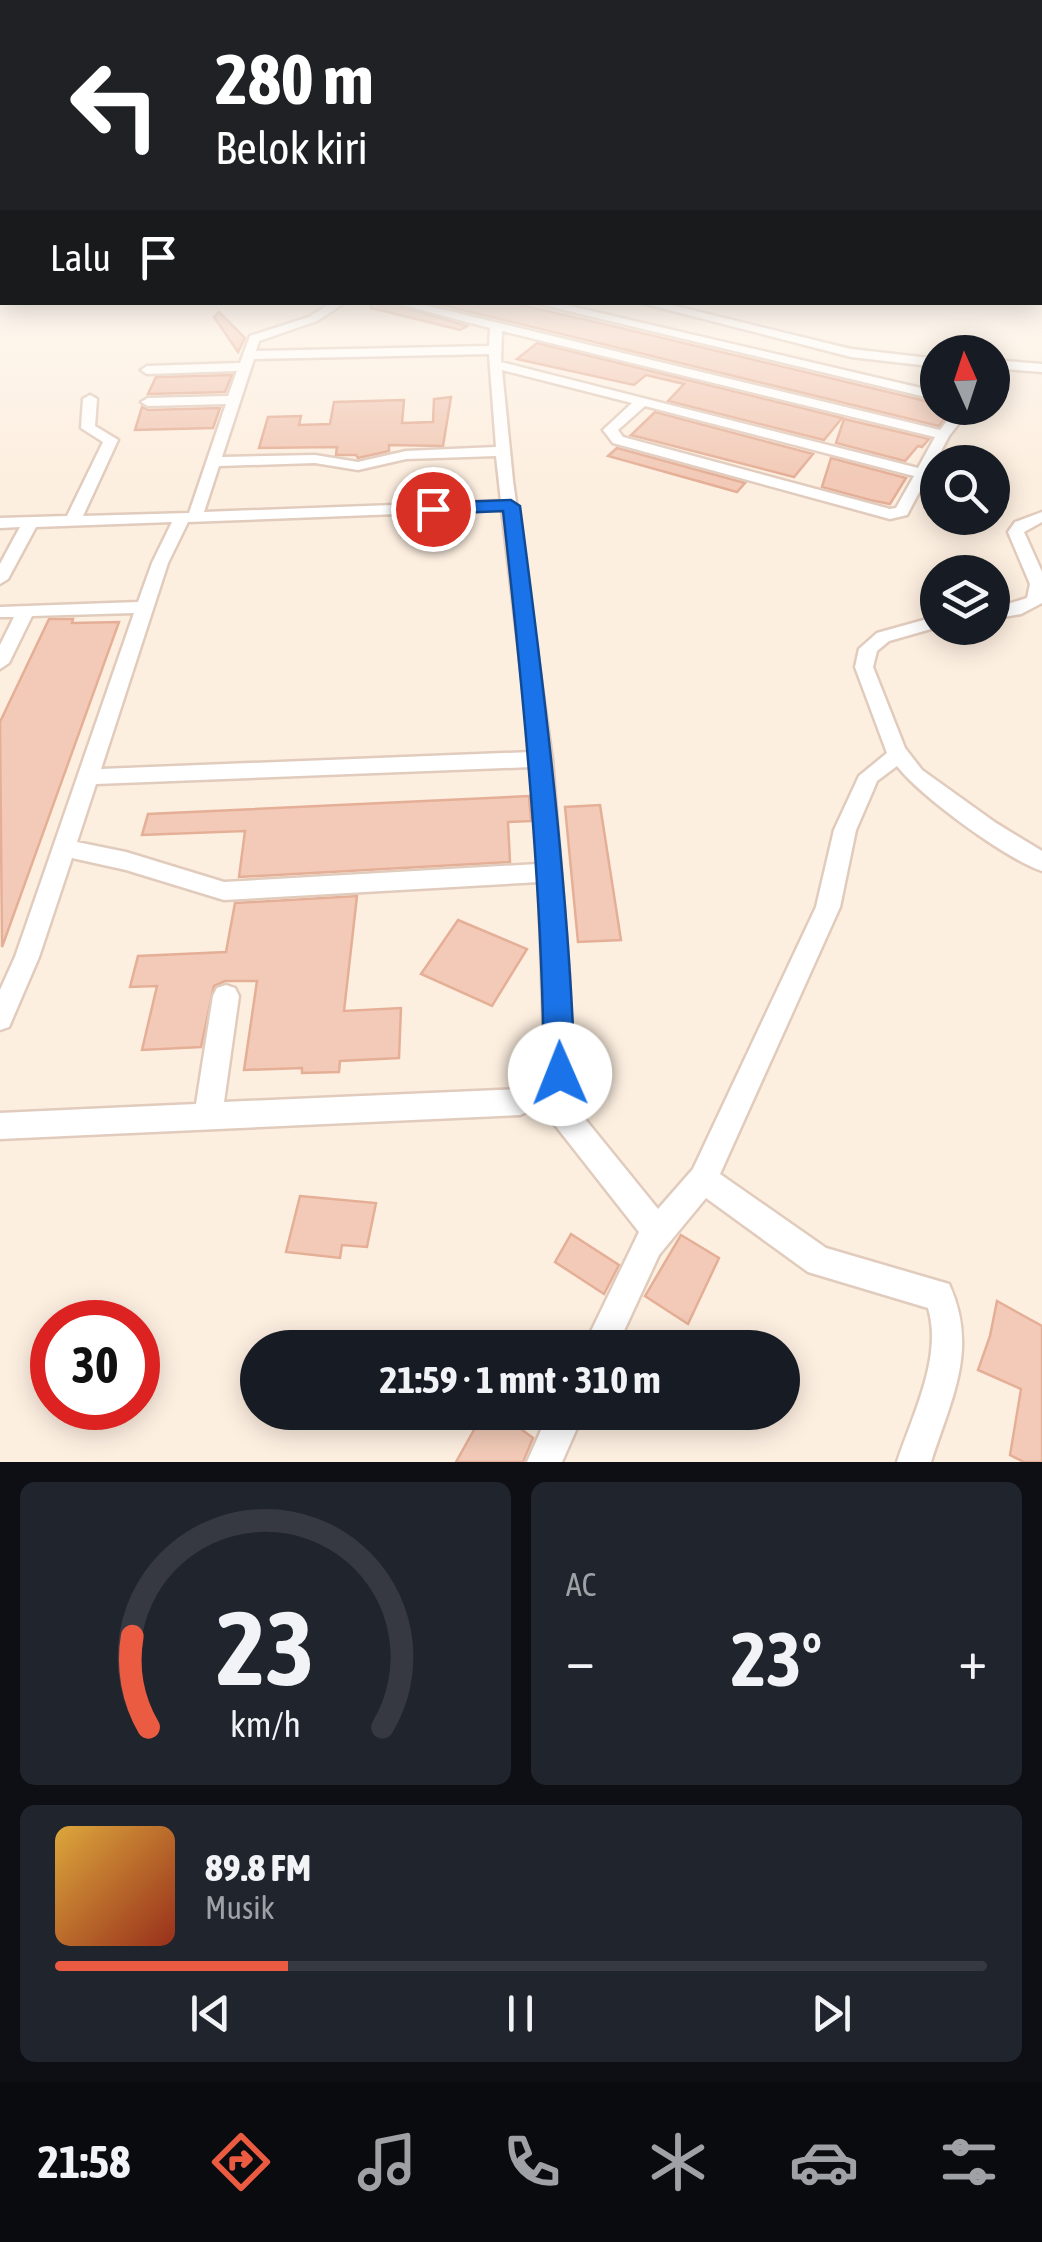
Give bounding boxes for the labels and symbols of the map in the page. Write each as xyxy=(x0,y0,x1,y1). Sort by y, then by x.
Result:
north arrow xyxy=(920,335,1010,425)
pin xyxy=(391,467,476,552)
position arrow xyxy=(508,1022,612,1126)
speed limit sign: 30 xyxy=(30,1300,160,1430)

